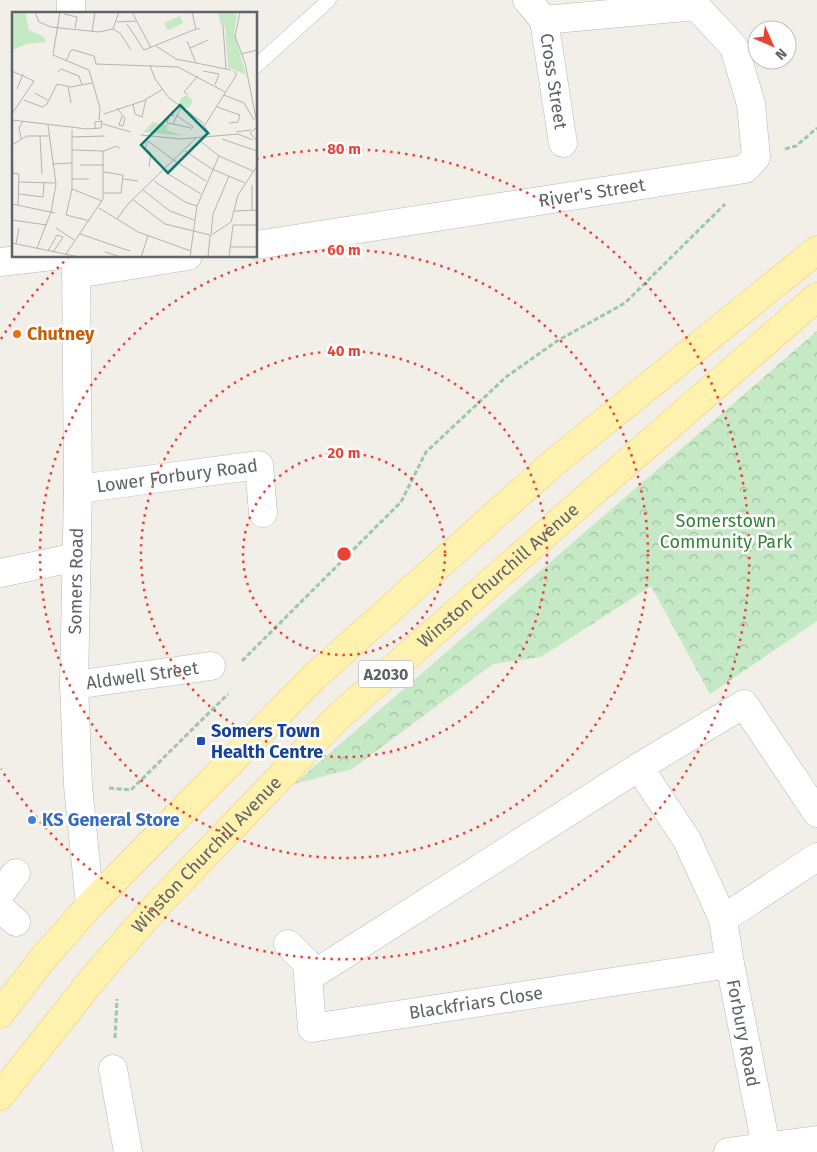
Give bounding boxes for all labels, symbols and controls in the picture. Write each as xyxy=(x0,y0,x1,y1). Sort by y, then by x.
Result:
inset map xyxy=(12,12,258,258)
north arrow xyxy=(747,20,797,70)
street label: Cross Street xyxy=(535,32,572,131)
text: N xyxy=(772,45,790,63)
text: 80 m xyxy=(327,140,361,158)
street label: River's Street xyxy=(537,174,647,212)
text: 60 m xyxy=(327,241,361,259)
place label: Chutney xyxy=(27,323,95,345)
marker: Chutney xyxy=(11,328,23,340)
text: 40 m xyxy=(327,342,361,360)
text: 20 m xyxy=(328,444,360,462)
street label: Lower Forbury Road xyxy=(95,454,259,497)
street label: Winston Churchill Avenue xyxy=(413,499,583,653)
park label: Somerstown Community Park xyxy=(660,510,793,553)
street label: Somers Road xyxy=(64,527,88,635)
centre of rings xyxy=(335,545,353,563)
street label: Aldwell Street xyxy=(85,657,200,694)
road number: A2030 xyxy=(358,661,414,688)
place label: Somers Town Health Centre xyxy=(211,720,323,763)
marker: Somers Town Health Centre xyxy=(195,735,207,747)
street label: Winston Churchill Avenue xyxy=(127,772,286,937)
place label: KS General Store xyxy=(42,809,180,831)
marker: KS General Store xyxy=(26,814,38,826)
street label: Forbury Road xyxy=(722,977,764,1089)
street label: Blackfriars Close xyxy=(407,982,545,1024)

